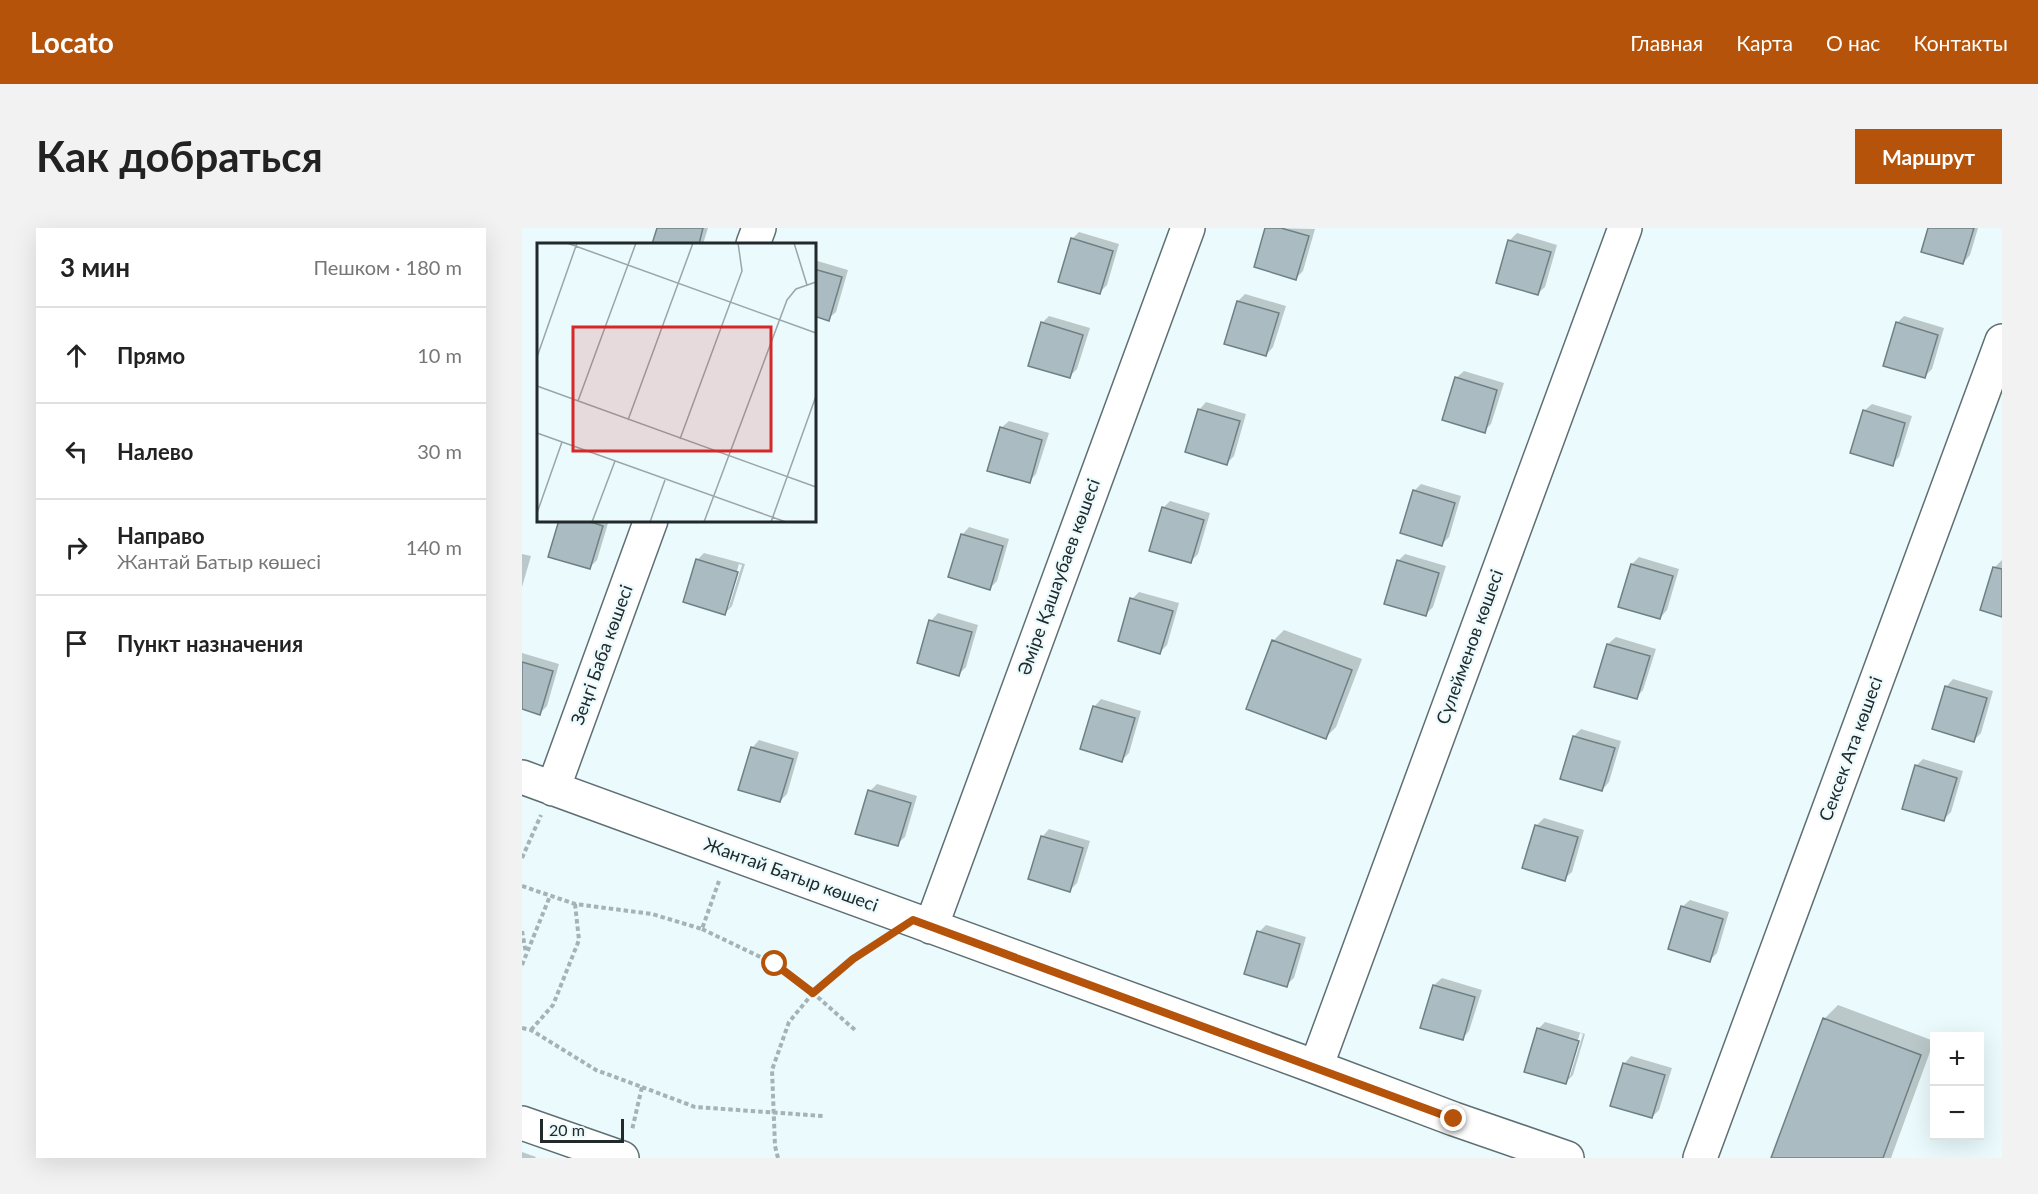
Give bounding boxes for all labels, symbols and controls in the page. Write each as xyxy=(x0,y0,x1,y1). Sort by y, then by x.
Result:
text: Locato xyxy=(30,25,114,59)
text: Главная xyxy=(1630,30,1703,55)
text: Карта xyxy=(1736,30,1793,55)
text: О нас xyxy=(1826,30,1880,55)
text: Контакты xyxy=(1913,30,2008,55)
button: Маршрут xyxy=(1855,129,2002,184)
text: Как добраться xyxy=(36,131,323,181)
inset map xyxy=(537,243,816,522)
text: 3 мин xyxy=(60,251,130,283)
text: Пешком · 180 m xyxy=(313,255,462,279)
icon: ahead xyxy=(60,339,93,372)
text: Прямо xyxy=(117,342,185,369)
text: 10 m xyxy=(417,343,462,367)
icon: left xyxy=(60,435,93,468)
text: Налево xyxy=(117,438,193,465)
text: 30 m xyxy=(417,439,462,463)
street label: Әміре Қашаубаев көшесі xyxy=(1012,475,1104,678)
text: Направо xyxy=(117,522,205,549)
icon: right xyxy=(60,531,93,564)
text: 140 m xyxy=(406,535,462,559)
text: Жантай Батыр көшесі xyxy=(117,549,321,573)
street label: Сүлейменов көшесі xyxy=(1431,566,1507,727)
street label: Зеңгі Баба көшесі xyxy=(565,582,637,728)
icon: arrive xyxy=(60,627,93,660)
text: Пункт назначения xyxy=(117,630,303,657)
street label: Сексек Ата көшесі xyxy=(1814,673,1886,824)
street label: Жантай Батыр көшесі xyxy=(701,832,881,916)
route start xyxy=(761,950,787,976)
map controls xyxy=(1930,1032,1984,1140)
button: + xyxy=(1930,1032,1984,1086)
button: − xyxy=(1930,1086,1984,1140)
route end xyxy=(1440,1105,1466,1131)
scale bar xyxy=(540,1116,624,1144)
text: 20 m xyxy=(549,1120,585,1139)

